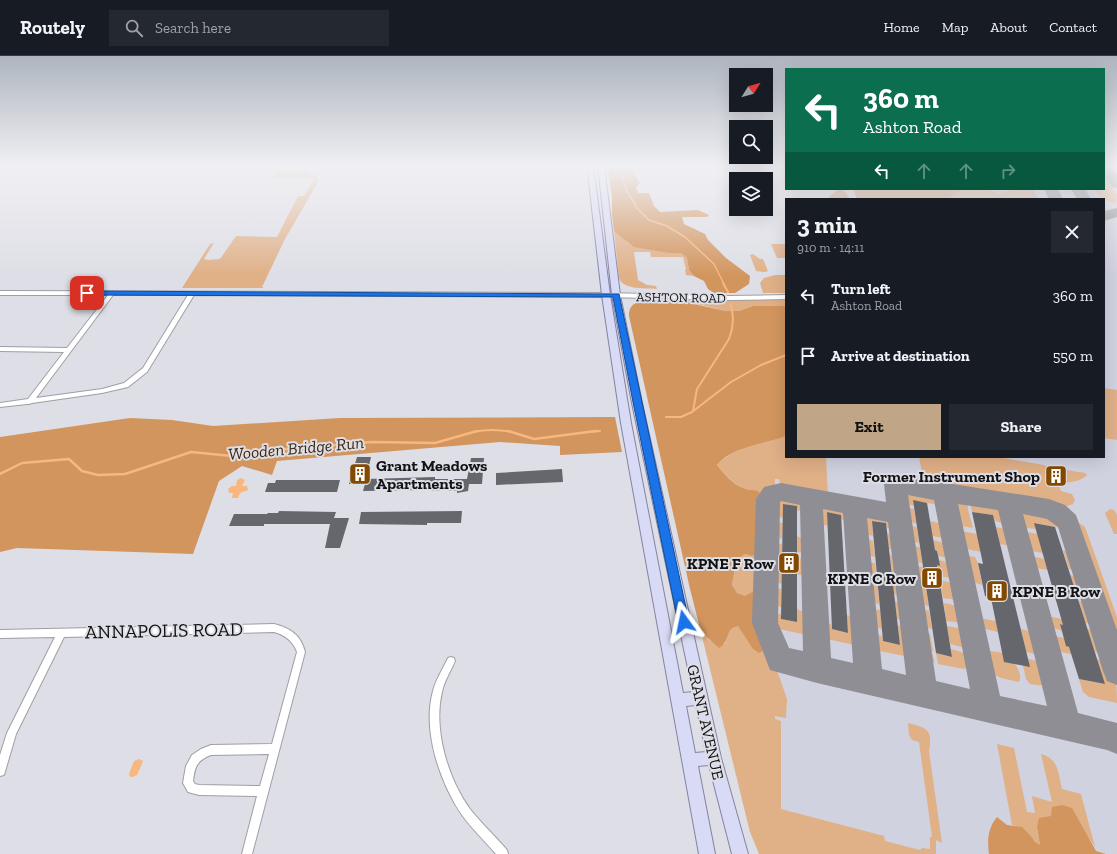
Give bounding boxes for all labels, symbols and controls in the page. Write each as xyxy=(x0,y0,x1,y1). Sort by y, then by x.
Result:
search box xyxy=(109,10,389,46)
text: Routely xyxy=(20,16,85,39)
icon: search xyxy=(123,17,145,39)
text: Search here xyxy=(155,19,231,37)
text: Home xyxy=(884,19,920,36)
text: Map xyxy=(942,19,968,36)
text: About xyxy=(990,19,1027,36)
text: Contact xyxy=(1049,19,1097,36)
north arrow xyxy=(729,68,773,112)
map controls xyxy=(729,68,773,216)
text: 360 m xyxy=(863,82,939,115)
icon: left xyxy=(797,84,849,136)
text: Ashton Road xyxy=(863,116,962,138)
button: search xyxy=(729,120,773,164)
icon: left xyxy=(871,160,893,182)
icon: ahead xyxy=(913,160,935,182)
icon: ahead xyxy=(955,160,977,182)
icon: right xyxy=(997,160,1019,182)
button: layers xyxy=(729,172,773,216)
text: 3 min xyxy=(797,210,857,239)
button: close xyxy=(1051,211,1093,253)
text: 910 m · 14:11 xyxy=(797,240,864,255)
pin xyxy=(70,276,104,310)
text: Turn left xyxy=(831,280,891,298)
icon: arrive xyxy=(76,282,98,304)
icon: left xyxy=(797,285,819,307)
text: 360 m xyxy=(1053,287,1093,305)
street label: ASHTON ROAD xyxy=(636,289,726,306)
text: Ashton Road xyxy=(831,298,902,313)
icon: arrive xyxy=(797,345,819,367)
text: Arrive at destination xyxy=(831,347,970,365)
text: 550 m xyxy=(1053,347,1093,365)
button: Exit xyxy=(797,404,941,450)
button: Share xyxy=(949,404,1093,450)
water label: Wooden Bridge Run xyxy=(227,432,365,464)
place label: Grant Meadows Apartments xyxy=(376,456,487,493)
building icon: Grant Meadows Apartments xyxy=(347,461,373,487)
building icon: Former Instrument Shop xyxy=(1043,463,1069,489)
place label: Former Instrument Shop xyxy=(863,467,1040,486)
building icon: KPNE F Row xyxy=(776,550,802,576)
place label: KPNE F Row xyxy=(687,554,775,573)
building icon: KPNE C Row xyxy=(919,565,945,591)
place label: KPNE C Row xyxy=(827,569,917,588)
building icon: KPNE B Row xyxy=(984,578,1010,604)
place label: KPNE B Row xyxy=(1012,582,1101,601)
position arrow xyxy=(663,601,705,643)
street label: ANNAPOLIS ROAD xyxy=(85,618,243,643)
street label: GRANT AVENUE xyxy=(683,663,728,782)

